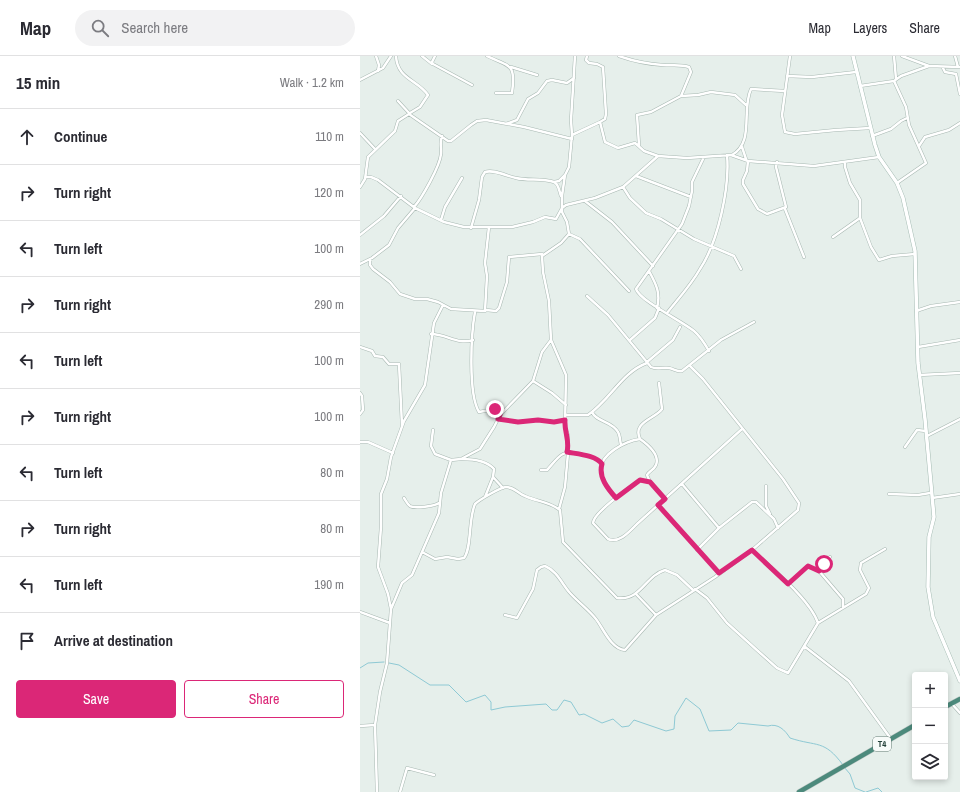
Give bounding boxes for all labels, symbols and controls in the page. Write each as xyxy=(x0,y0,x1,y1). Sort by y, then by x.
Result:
search box xyxy=(75,10,355,46)
text: Map xyxy=(20,15,51,41)
icon: search xyxy=(89,17,111,39)
text: Search here xyxy=(121,17,188,38)
text: Map xyxy=(809,19,831,37)
text: Layers xyxy=(853,19,887,37)
text: Share xyxy=(909,19,940,37)
text: 15 min xyxy=(16,71,60,94)
text: Walk · 1.2 km xyxy=(280,74,344,91)
icon: ahead xyxy=(16,126,38,148)
text: Continue xyxy=(54,126,107,147)
text: 110 m xyxy=(315,128,344,145)
icon: right xyxy=(16,182,38,204)
text: Turn right xyxy=(54,182,111,203)
text: 120 m xyxy=(314,184,344,201)
icon: left xyxy=(16,238,38,260)
text: Turn left xyxy=(54,238,102,259)
text: 100 m xyxy=(314,240,344,257)
icon: right xyxy=(16,294,38,316)
text: Turn right xyxy=(54,294,111,315)
text: 290 m xyxy=(314,296,344,313)
icon: left xyxy=(16,350,38,372)
text: Turn left xyxy=(54,350,102,371)
text: 100 m xyxy=(314,352,344,369)
route end xyxy=(486,400,504,418)
icon: right xyxy=(16,406,38,428)
text: Turn right xyxy=(54,406,111,427)
text: 100 m xyxy=(314,408,344,425)
icon: left xyxy=(16,462,38,484)
text: Turn left xyxy=(54,462,102,483)
text: 80 m xyxy=(320,464,344,481)
icon: right xyxy=(16,518,38,540)
text: Turn right xyxy=(54,518,111,539)
text: 80 m xyxy=(320,520,344,537)
route start xyxy=(815,555,833,573)
icon: left xyxy=(16,574,38,596)
text: Turn left xyxy=(54,574,102,595)
text: 190 m xyxy=(314,576,344,593)
icon: arrive xyxy=(16,630,38,652)
text: Arrive at destination xyxy=(54,630,173,651)
map controls xyxy=(912,672,948,780)
button: + xyxy=(912,672,948,708)
button: Save xyxy=(16,680,176,718)
button: Share xyxy=(184,680,344,718)
button: − xyxy=(912,708,948,744)
road number: T4 xyxy=(873,737,891,751)
button: layers xyxy=(912,744,948,780)

